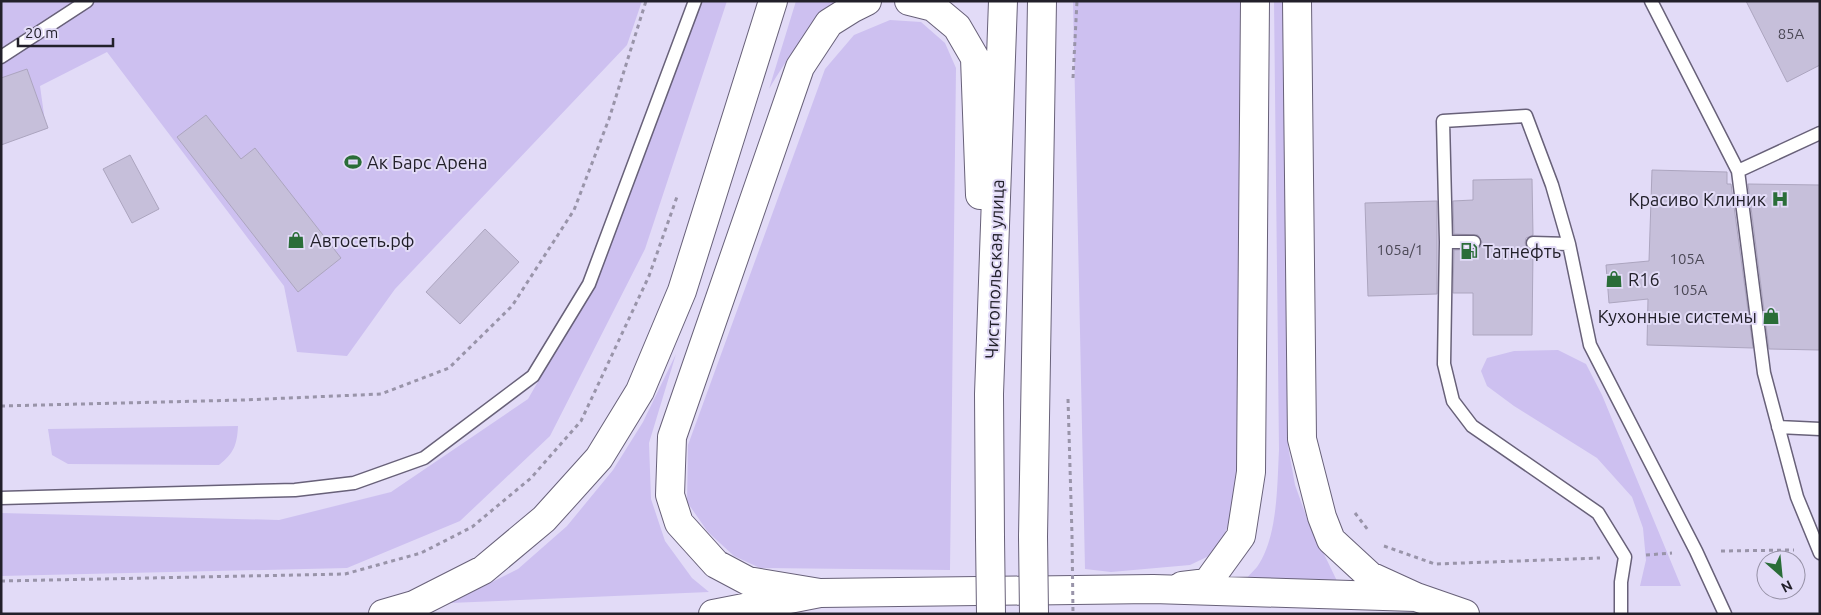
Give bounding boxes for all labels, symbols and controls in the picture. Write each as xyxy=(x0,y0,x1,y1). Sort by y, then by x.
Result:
scale bar xyxy=(18,15,112,47)
text: 20 m xyxy=(25,24,58,41)
house number: 85А xyxy=(1778,25,1805,42)
sports icon: Ак Барс Арена xyxy=(343,152,363,172)
place label: Ак Барс Арена xyxy=(367,152,487,172)
street label: Чистопольская улица xyxy=(981,179,1007,359)
place label: Красиво Клиник xyxy=(1629,189,1766,209)
hospital icon: Красиво Клиник xyxy=(1770,189,1790,209)
shop icon: Автосеть.рф xyxy=(286,230,306,250)
place label: Автосеть.рф xyxy=(310,230,414,250)
house number: 105а/1 xyxy=(1376,241,1424,258)
fuel station icon: Татнефть xyxy=(1459,241,1479,261)
place label: Татнефть xyxy=(1483,241,1561,261)
house number: 105А xyxy=(1669,250,1705,267)
shop icon: R16 xyxy=(1604,269,1624,289)
place label: R16 xyxy=(1628,269,1660,289)
house number: 105А xyxy=(1672,281,1708,298)
place label: Кухонные системы xyxy=(1598,306,1757,326)
shop icon: Кухонные системы xyxy=(1761,306,1781,326)
north arrow xyxy=(1756,550,1806,600)
text: N xyxy=(1779,577,1795,596)

